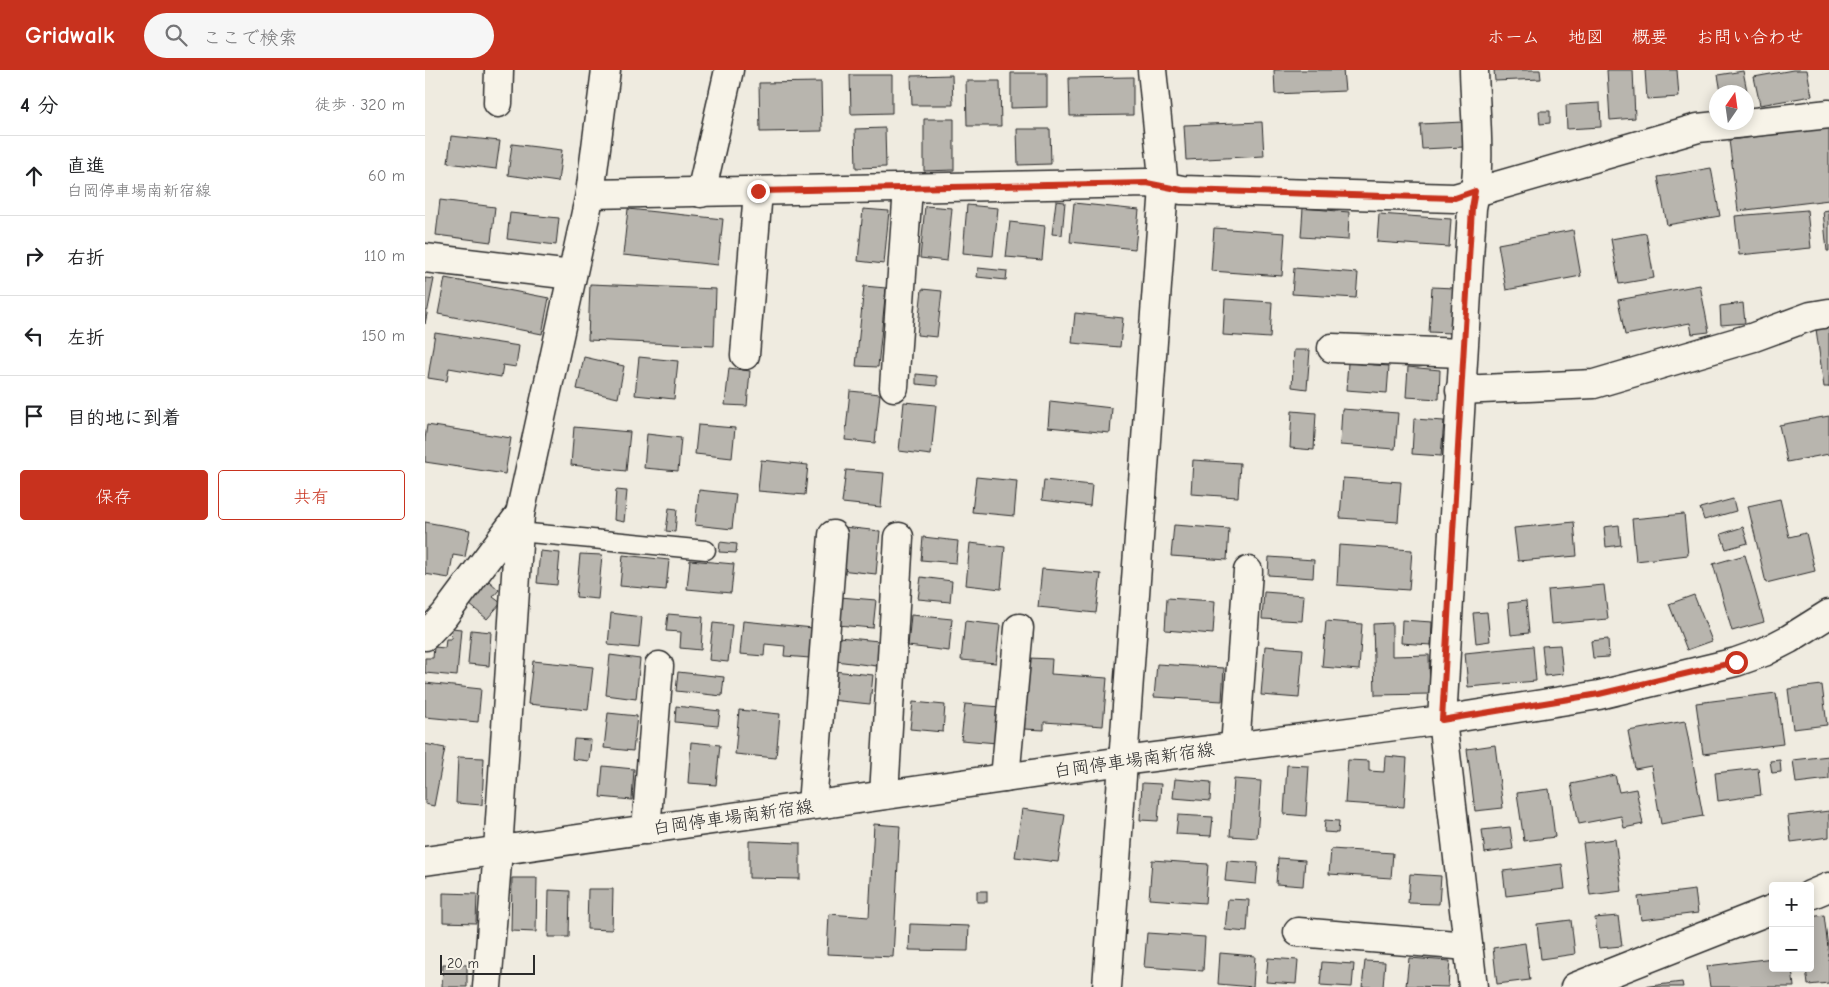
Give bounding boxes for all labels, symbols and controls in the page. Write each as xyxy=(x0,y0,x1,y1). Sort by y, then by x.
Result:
search box xyxy=(144,13,494,58)
text: Gridwalk xyxy=(25,21,114,49)
icon: search xyxy=(162,21,190,49)
text: ここで検索 xyxy=(202,27,297,49)
text: ホーム xyxy=(1487,27,1540,48)
text: 地図 xyxy=(1568,27,1604,48)
text: 概要 xyxy=(1632,27,1668,48)
text: お問い合わせ xyxy=(1696,27,1804,48)
north arrow xyxy=(1709,85,1754,130)
text: 4 分 xyxy=(20,93,58,117)
text: 徒歩 · 320 m xyxy=(315,96,405,114)
text: 直進 xyxy=(67,155,105,177)
icon: ahead xyxy=(20,162,48,190)
text: 60 m xyxy=(368,167,405,185)
route end xyxy=(747,180,770,203)
text: 白岡停車場南新宿線 xyxy=(67,182,211,200)
icon: right xyxy=(20,242,48,270)
text: 右折 xyxy=(67,247,105,269)
text: 110 m xyxy=(364,247,405,265)
icon: left xyxy=(20,322,48,350)
text: 左折 xyxy=(67,327,105,349)
text: 150 m xyxy=(362,327,405,345)
icon: arrive xyxy=(20,402,48,430)
text: 目的地に到着 xyxy=(67,407,181,429)
button: 保存 xyxy=(20,470,208,520)
button: 共有 xyxy=(218,470,405,520)
route start xyxy=(1725,651,1748,674)
street label: 白岡停車場南新宿線 xyxy=(1052,739,1216,782)
street label: 白岡停車場南新宿線 xyxy=(651,796,815,839)
map controls xyxy=(1769,882,1814,972)
button: + xyxy=(1769,882,1814,927)
button: − xyxy=(1769,927,1814,972)
scale bar xyxy=(440,952,535,975)
text: 20 m xyxy=(447,955,479,972)

